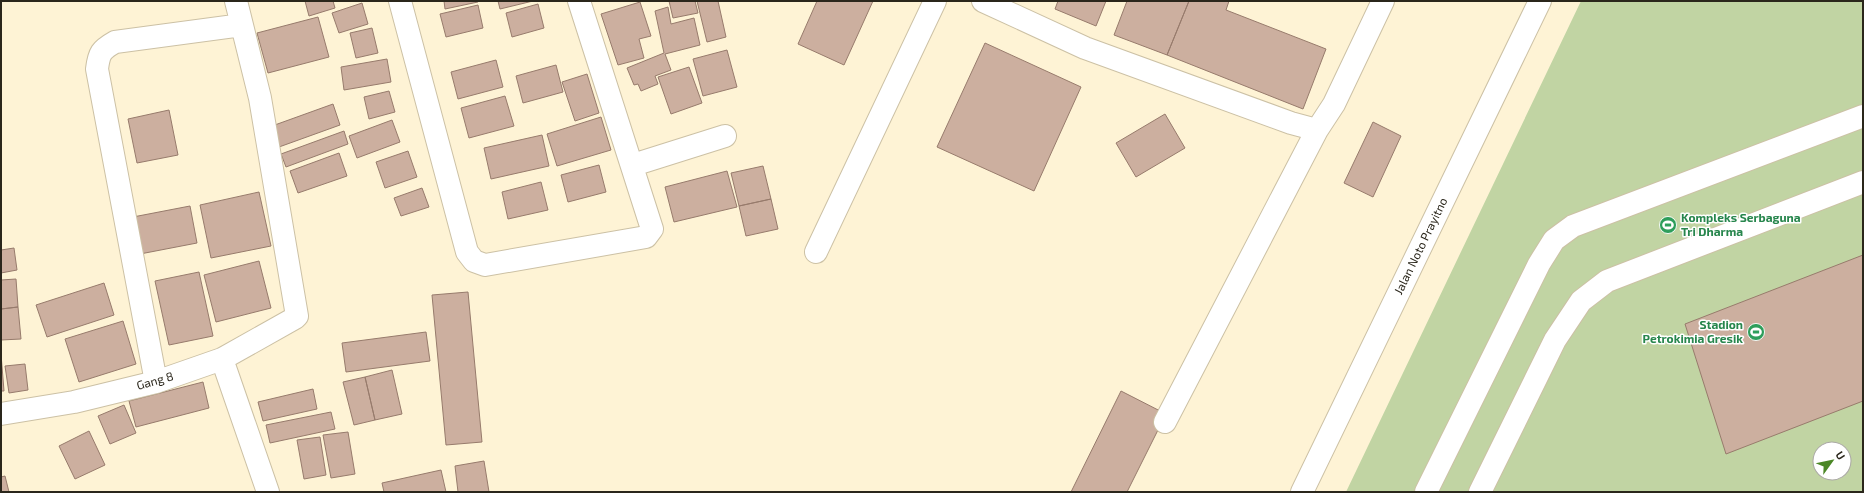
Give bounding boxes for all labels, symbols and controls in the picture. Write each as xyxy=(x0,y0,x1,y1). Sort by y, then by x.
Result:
street label: Jalan Noto Prayitno xyxy=(1391,195,1450,296)
place label: Kompleks Serbaguna Tri Dharma xyxy=(1681,210,1801,238)
sports icon: Kompleks Serbaguna Tri Dharma xyxy=(1658,215,1678,235)
place label: Stadion Petrokimia Gresik xyxy=(1643,317,1743,345)
sports icon: Stadion Petrokimia Gresik xyxy=(1746,322,1766,342)
street label: Gang 8 xyxy=(135,368,175,392)
north arrow xyxy=(1812,441,1852,481)
text: U xyxy=(1833,449,1848,462)

